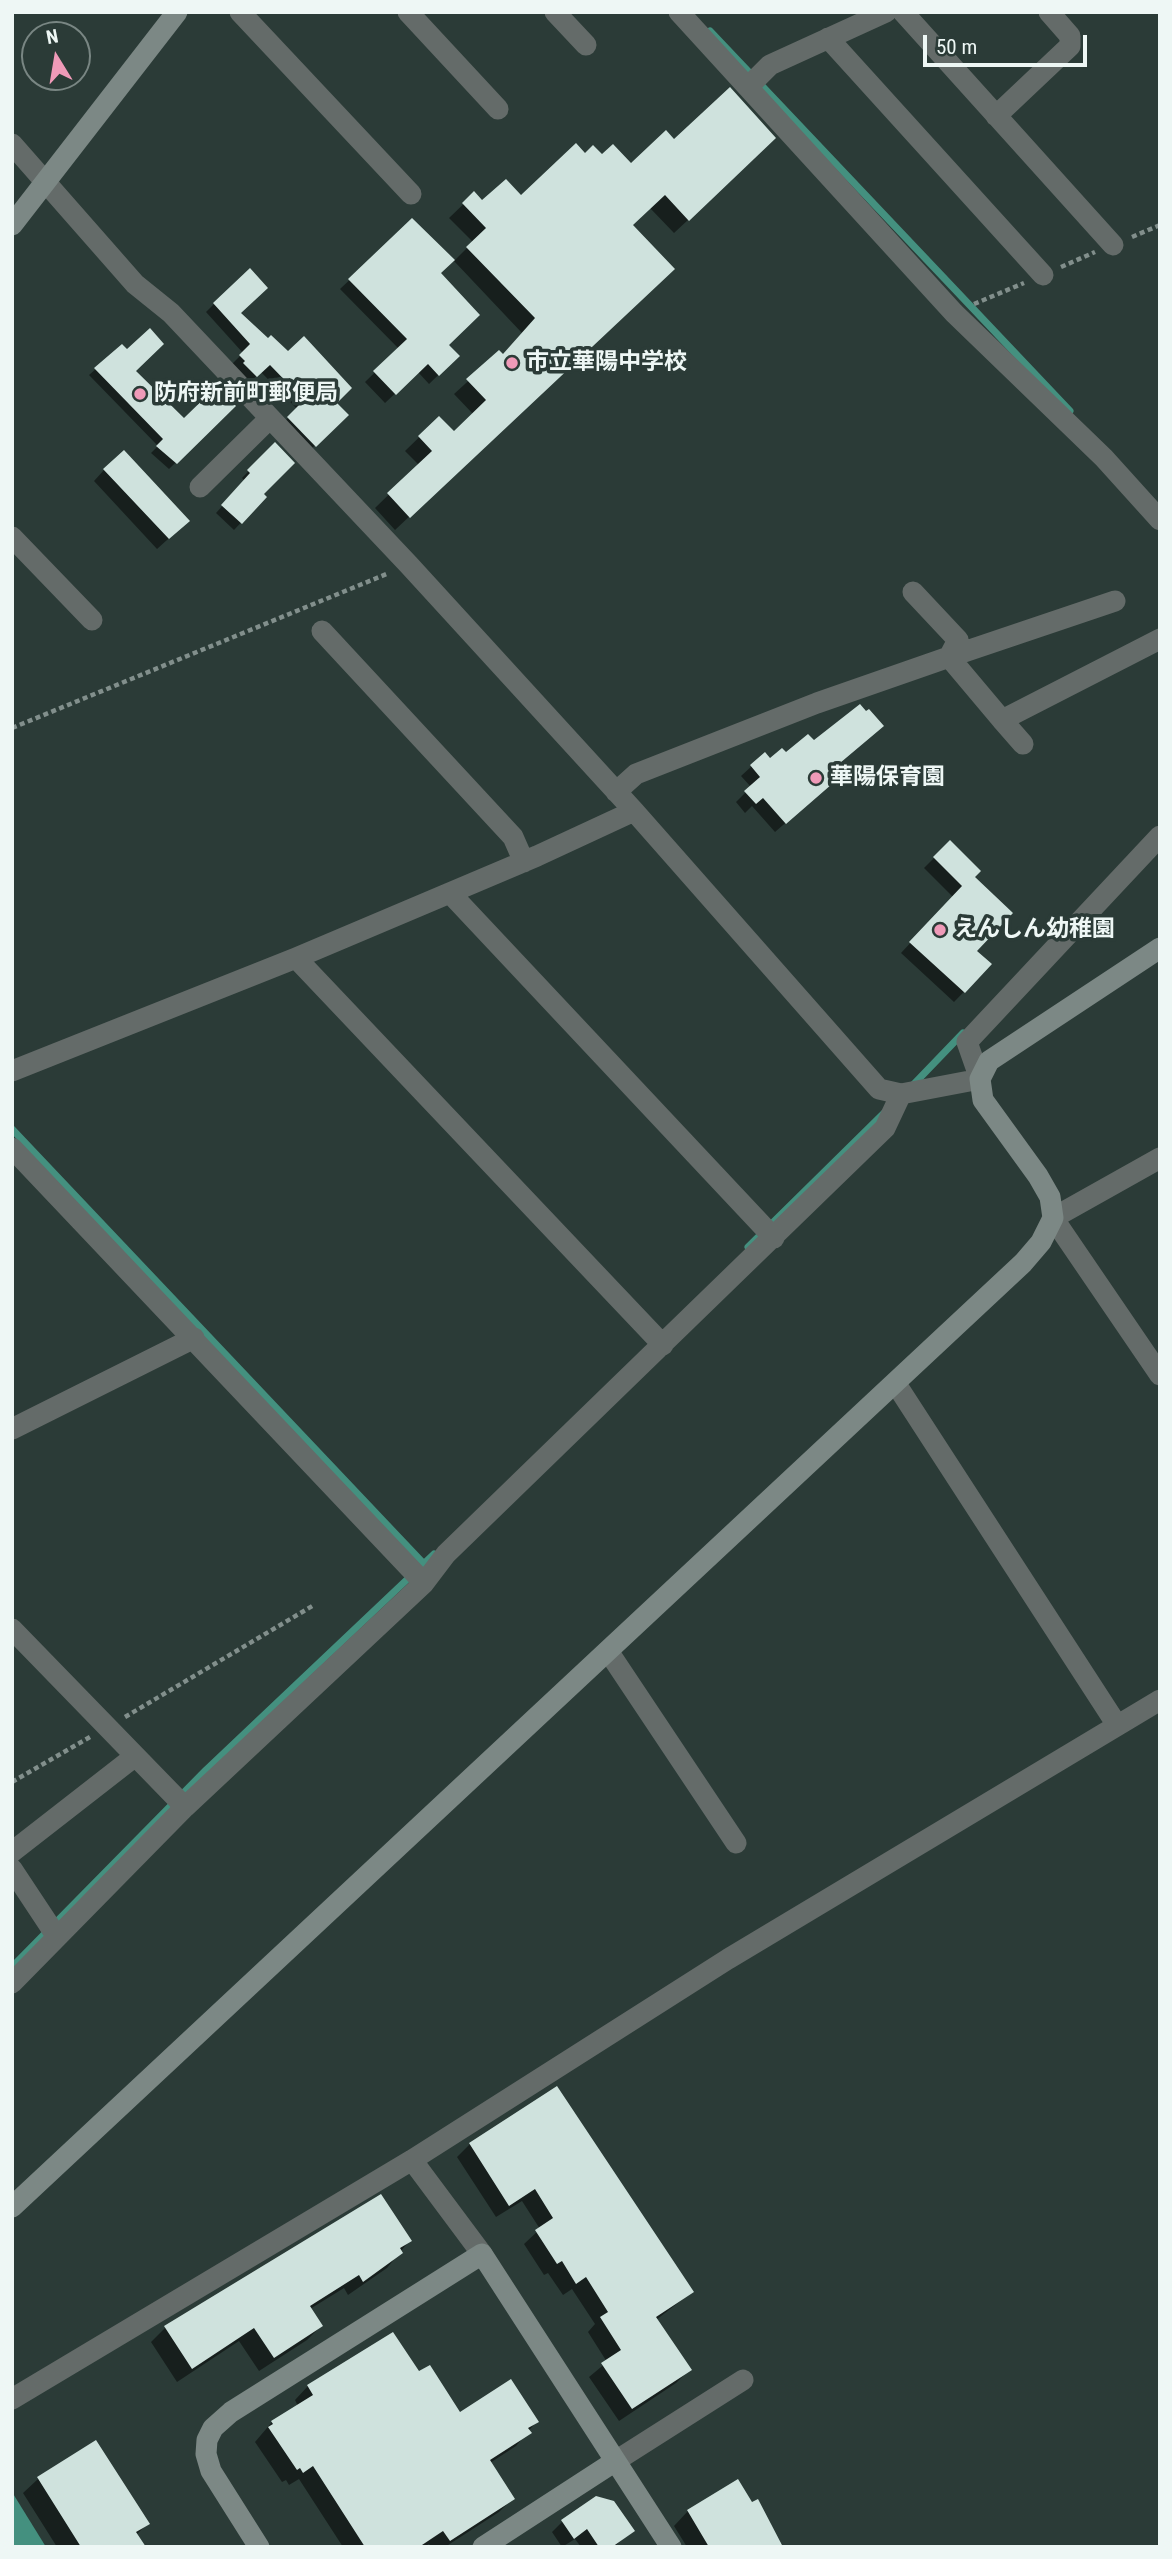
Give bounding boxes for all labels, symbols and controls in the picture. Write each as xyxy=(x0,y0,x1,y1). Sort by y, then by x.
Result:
north arrow xyxy=(21,21,91,91)
scale bar xyxy=(927,21,1092,65)
text: N xyxy=(44,24,60,49)
text: 50 m xyxy=(936,35,977,59)
place label: 市立華陽中学校 xyxy=(526,349,687,377)
marker: 市立華陽中学校 xyxy=(504,355,520,371)
place label: 防府新前町郵便局 xyxy=(154,380,338,408)
marker: 防府新前町郵便局 xyxy=(132,386,148,402)
place label: 華陽保育園 xyxy=(830,764,945,792)
marker: 華陽保育園 xyxy=(808,770,824,786)
place label: えんしん幼稚園 xyxy=(954,916,1115,944)
marker: えんしん幼稚園 xyxy=(932,922,948,938)

